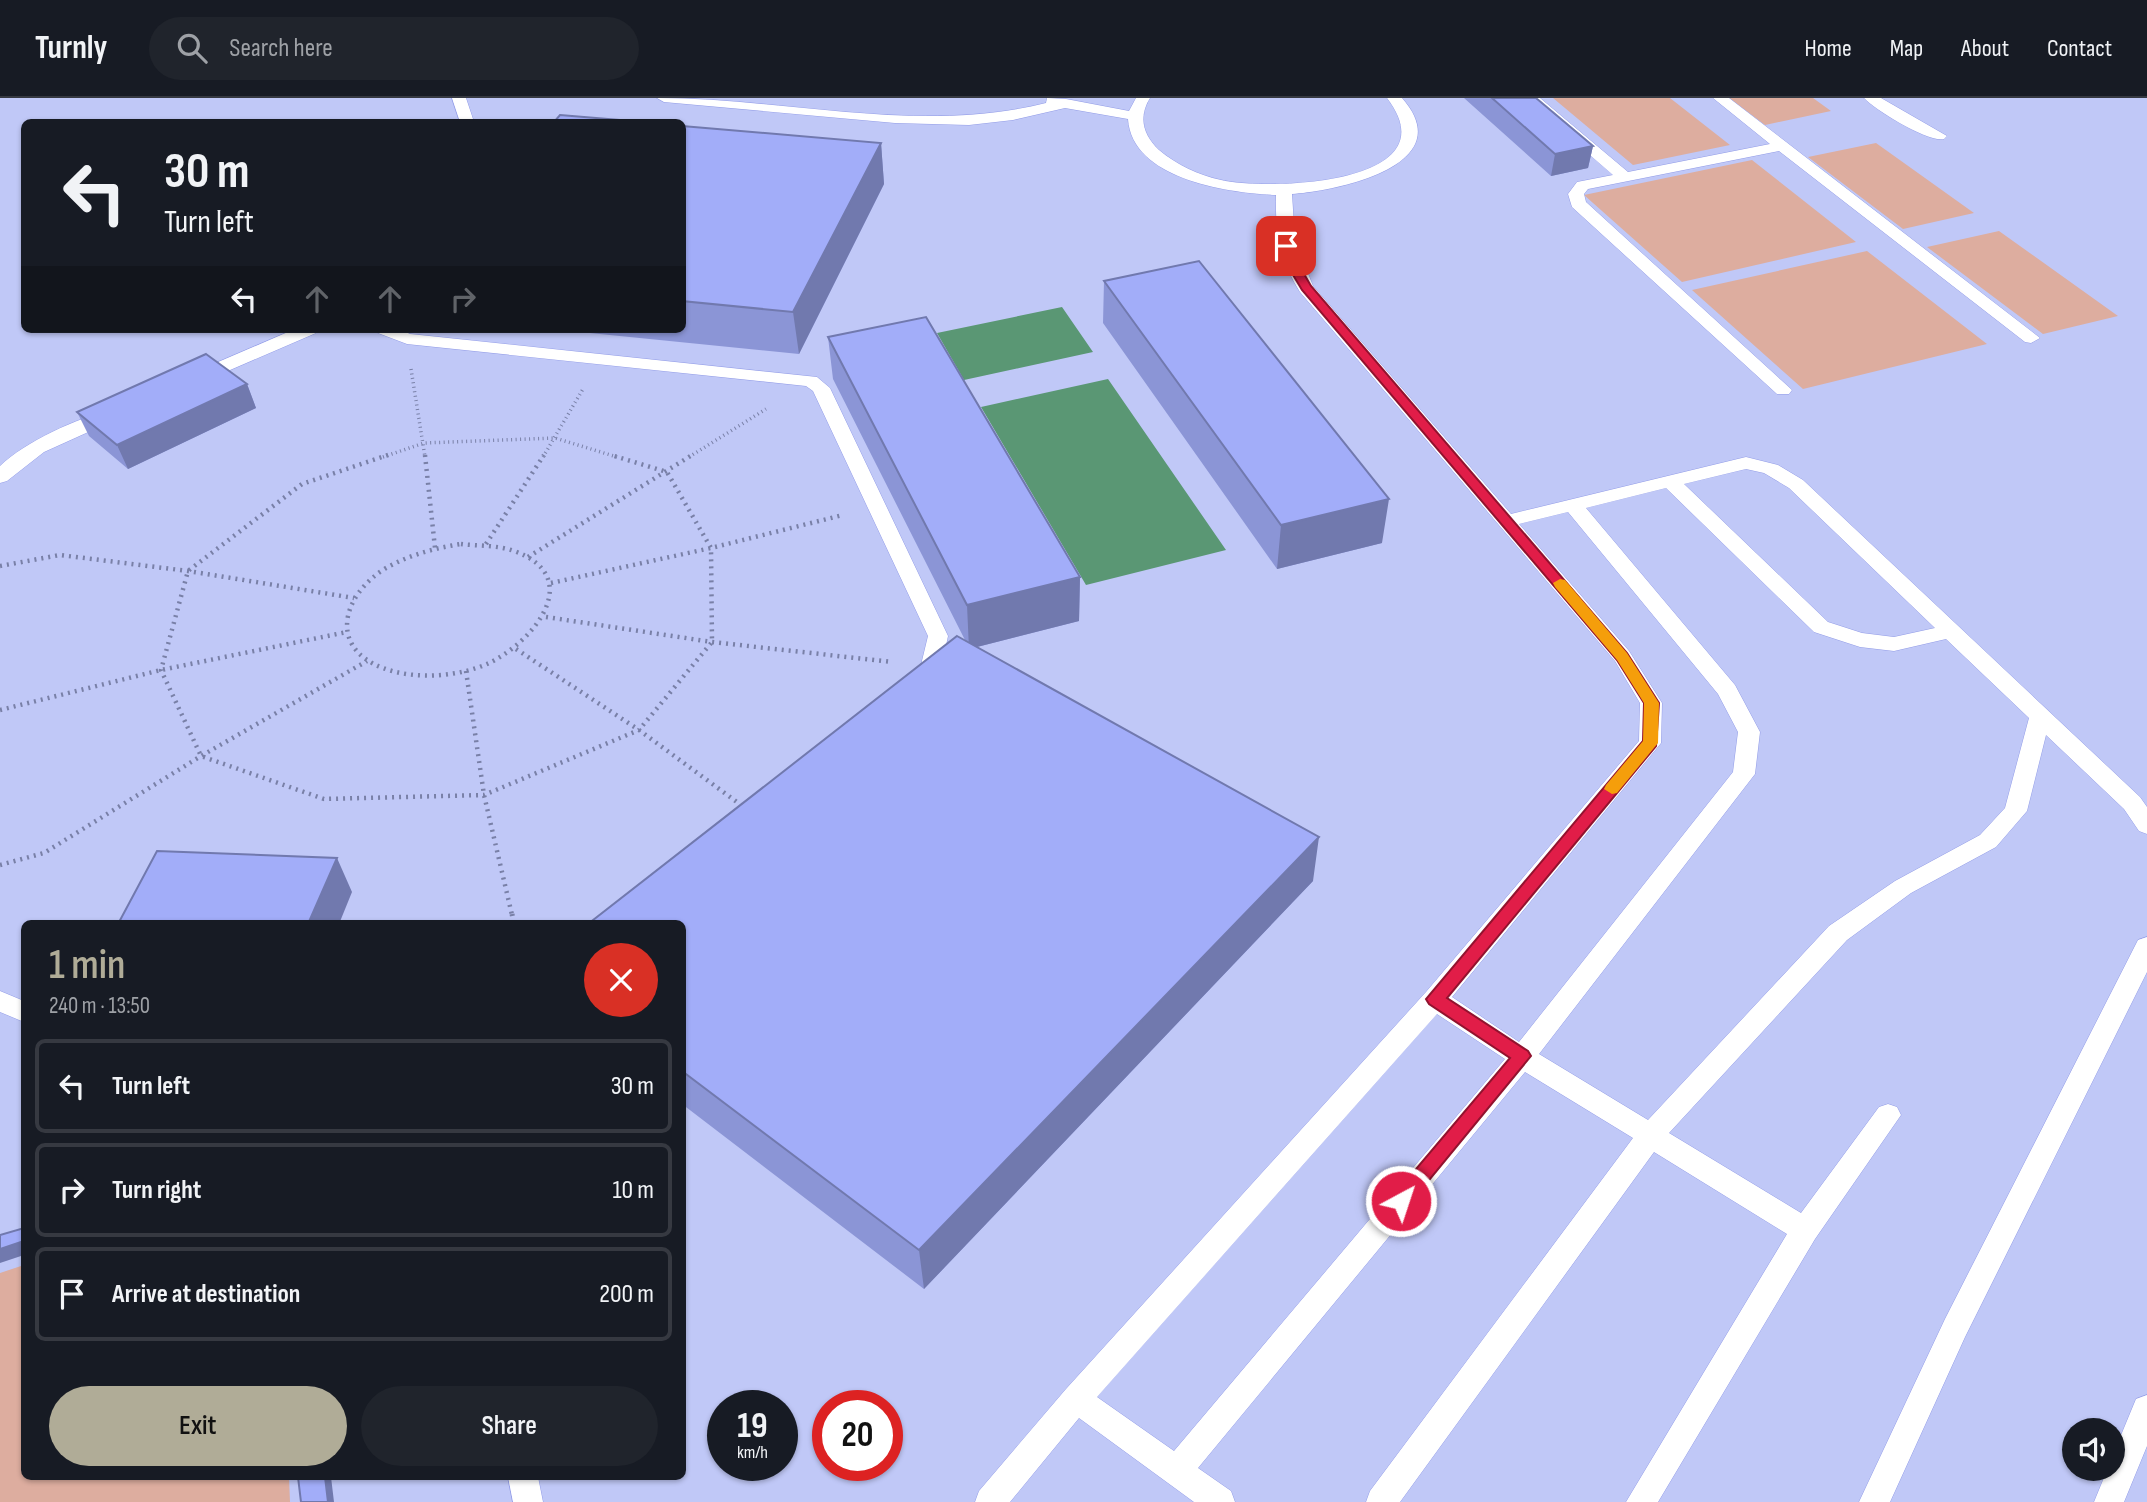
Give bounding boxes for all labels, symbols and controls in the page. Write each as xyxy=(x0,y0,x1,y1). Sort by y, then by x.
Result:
search box xyxy=(149,17,639,80)
text: Turnly xyxy=(35,28,107,68)
icon: search xyxy=(173,29,211,67)
text: Search here xyxy=(229,33,333,64)
text: Home xyxy=(1804,34,1852,63)
text: Map xyxy=(1890,34,1923,63)
text: About xyxy=(1961,34,2009,63)
text: Contact xyxy=(2047,34,2112,63)
text: 30 m xyxy=(164,143,249,202)
icon: left xyxy=(49,147,140,238)
text: Turn left xyxy=(164,203,254,242)
pin xyxy=(1256,216,1316,276)
icon: arrive xyxy=(1267,227,1305,265)
icon: left xyxy=(225,280,263,318)
icon: ahead xyxy=(298,280,336,318)
icon: ahead xyxy=(371,280,409,318)
icon: right xyxy=(444,280,482,318)
text: 1 min xyxy=(49,940,125,991)
button: close xyxy=(584,943,658,1017)
text: 240 m · 13:50 xyxy=(49,992,150,1020)
icon: left xyxy=(53,1067,91,1105)
text: Turn left xyxy=(112,1071,190,1102)
text: 30 m xyxy=(611,1071,654,1102)
position arrow xyxy=(1364,1164,1438,1238)
icon: right xyxy=(53,1171,91,1209)
text: Turn right xyxy=(112,1175,201,1206)
text: 10 m xyxy=(612,1175,654,1206)
icon: arrive xyxy=(53,1275,91,1313)
text: Arrive at destination xyxy=(112,1279,300,1310)
text: 200 m xyxy=(599,1279,654,1310)
button: Exit xyxy=(49,1386,347,1466)
button: Share xyxy=(361,1386,658,1466)
speed limit sign: 20 xyxy=(812,1390,903,1481)
text: 19 xyxy=(737,1405,768,1448)
map controls xyxy=(2062,1418,2125,1481)
button: sound xyxy=(2062,1418,2125,1481)
text: km/h xyxy=(737,1442,768,1463)

